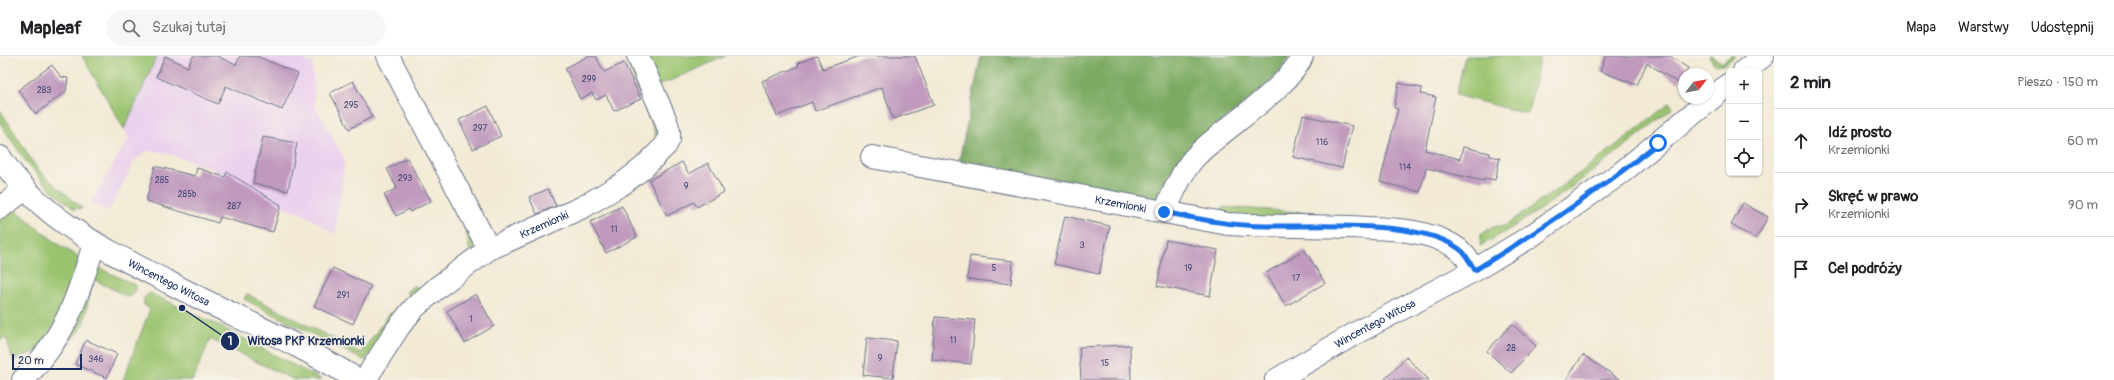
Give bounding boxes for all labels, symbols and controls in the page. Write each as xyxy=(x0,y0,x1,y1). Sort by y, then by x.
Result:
search box xyxy=(106,10,386,46)
text: Mapleaf xyxy=(20,16,82,40)
icon: search xyxy=(120,17,142,39)
text: Szukaj tutaj xyxy=(152,18,226,37)
text: Mapa xyxy=(1906,19,1936,36)
text: Warstwy xyxy=(1958,19,2009,36)
text: Udostępnij xyxy=(2031,19,2094,36)
north arrow xyxy=(1678,68,1714,104)
map controls xyxy=(1726,68,1762,176)
button: + xyxy=(1726,68,1762,104)
text: 2 min xyxy=(1790,72,1831,93)
house number: 299 xyxy=(582,74,597,85)
text: Pieszo · 150 m xyxy=(2017,74,2098,90)
house number: 283 xyxy=(37,85,51,96)
house number: 295 xyxy=(344,100,358,111)
button: − xyxy=(1726,104,1762,140)
house number: 297 xyxy=(473,123,487,134)
text: Idź prosto xyxy=(1828,123,1892,142)
icon: ahead xyxy=(1790,130,1812,152)
text: 60 m xyxy=(2067,133,2098,149)
route start xyxy=(1649,134,1667,152)
house number: 116 xyxy=(1316,137,1328,148)
button: locate xyxy=(1726,140,1762,176)
text: Krzemionki xyxy=(1828,142,1889,158)
house number: 114 xyxy=(1399,162,1412,173)
house number: 293 xyxy=(398,173,412,184)
house number: 285 xyxy=(155,175,169,186)
house number: 9 xyxy=(684,181,689,192)
text: Skręć w prawo xyxy=(1828,187,1918,206)
house number: 285b xyxy=(178,189,197,200)
street label: Krzemionki xyxy=(1094,193,1147,215)
icon: right xyxy=(1790,194,1812,216)
text: 90 m xyxy=(2068,197,2098,213)
house number: 287 xyxy=(227,201,241,212)
route end xyxy=(1155,203,1173,221)
text: Krzemionki xyxy=(1828,206,1889,222)
street label: Krzemionki xyxy=(518,208,571,241)
house number: 11 xyxy=(610,224,618,235)
house number: 3 xyxy=(1079,240,1085,251)
street label: Wincentego Witosa xyxy=(126,256,212,309)
icon: arrive xyxy=(1790,258,1812,280)
text: Cel podróży xyxy=(1828,259,1902,278)
house number: 5 xyxy=(992,263,997,274)
house number: 19 xyxy=(1184,263,1192,274)
house number: 17 xyxy=(1292,273,1300,284)
house number: 291 xyxy=(336,290,350,301)
street label: Wincentego Witosa xyxy=(1332,297,1418,351)
house number: 1 xyxy=(469,314,473,325)
callout: Witosa PKP Krzemionki xyxy=(220,329,373,353)
text: 1 xyxy=(228,334,232,349)
text: Witosa PKP Krzemionki xyxy=(248,334,364,349)
house number: 11 xyxy=(949,335,957,346)
house number: 28 xyxy=(1506,343,1516,354)
scale bar xyxy=(12,352,82,371)
house number: 9 xyxy=(878,353,883,364)
text: 20 m xyxy=(18,354,44,367)
house number: 346 xyxy=(88,354,104,365)
house number: 15 xyxy=(1101,358,1109,369)

